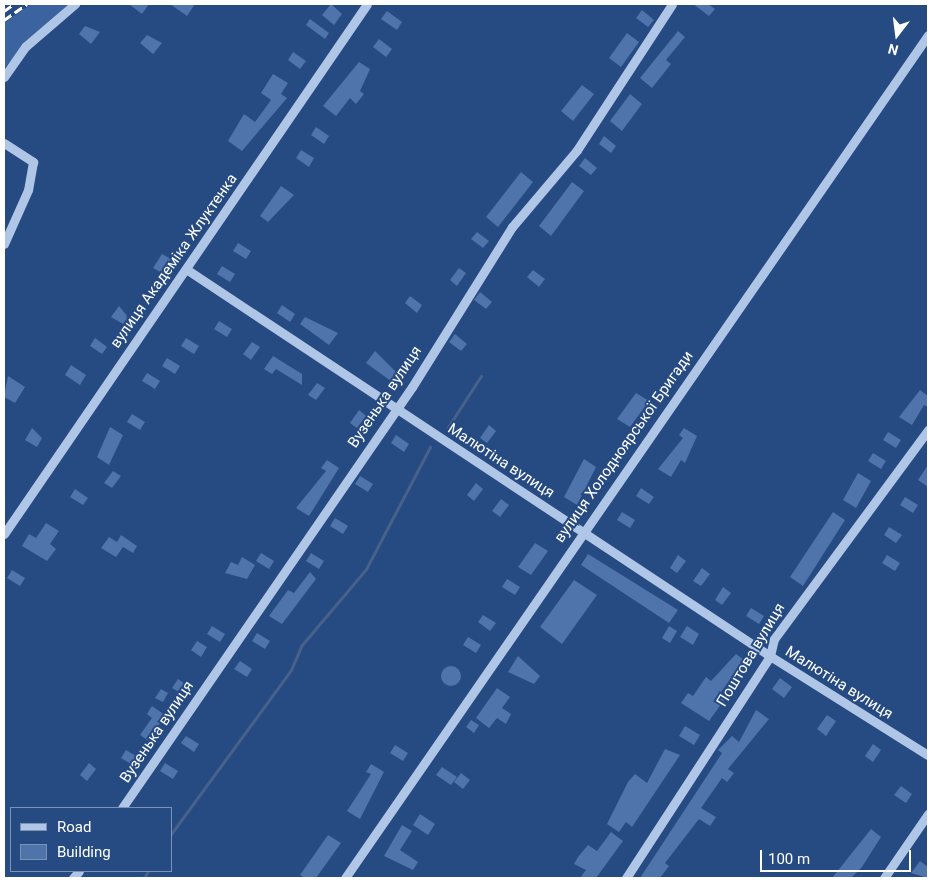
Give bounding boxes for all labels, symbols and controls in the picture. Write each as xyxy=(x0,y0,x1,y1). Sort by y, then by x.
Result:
north arrow xyxy=(872,10,922,60)
text: N xyxy=(886,40,900,58)
street label: вулиця Академіка Жлуктенка xyxy=(107,170,241,352)
street label: Вузенька вулиця xyxy=(344,343,426,451)
street label: вулиця Холодноярської Бригади xyxy=(551,348,697,546)
street label: Малютіна вулиця xyxy=(444,420,558,502)
street label: Поштова вулиця xyxy=(713,600,789,710)
street label: Малютіна вулиця xyxy=(782,643,896,723)
street label: Вузенька вулиця xyxy=(116,678,198,786)
legend xyxy=(10,807,172,872)
text: Road xyxy=(57,818,91,836)
scale bar xyxy=(762,840,913,872)
text: Building xyxy=(57,843,111,861)
text: 100 m xyxy=(768,850,810,868)

